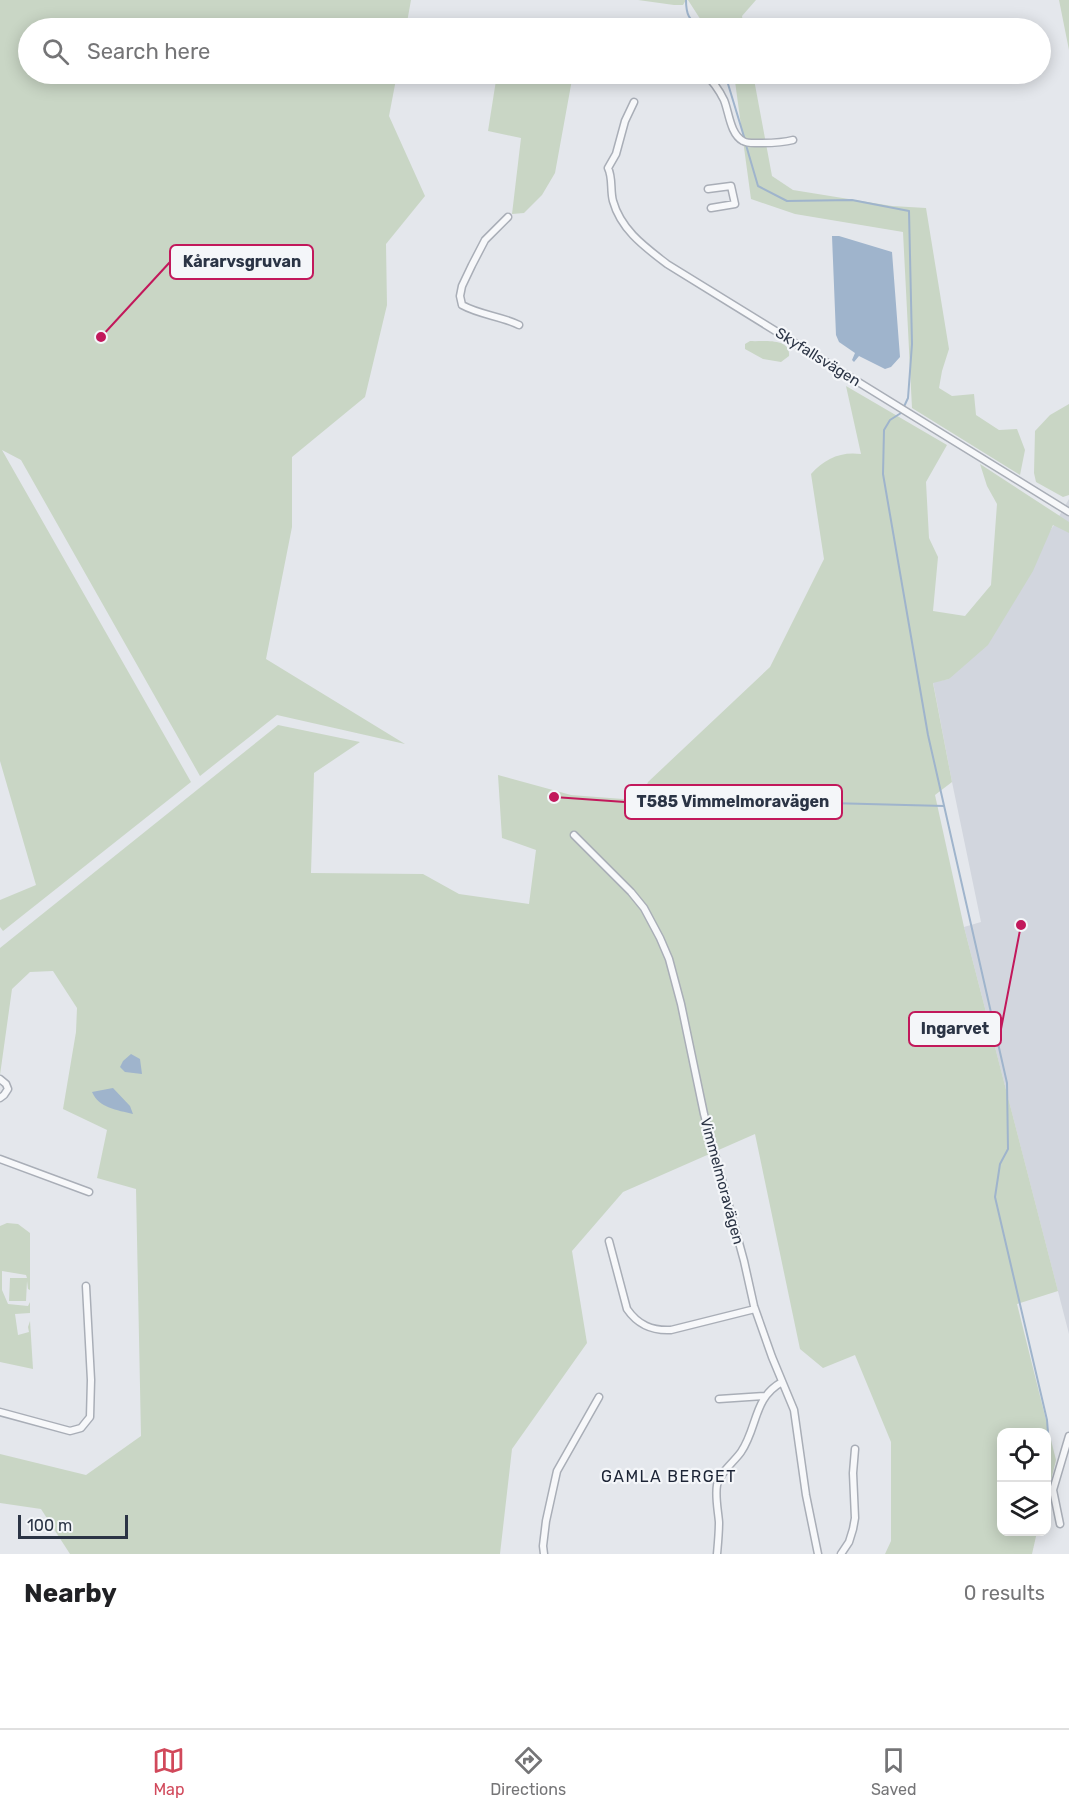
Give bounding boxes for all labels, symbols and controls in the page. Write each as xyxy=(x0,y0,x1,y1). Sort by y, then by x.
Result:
search box xyxy=(18,18,1051,84)
icon: search xyxy=(39,35,72,68)
text: Search here xyxy=(87,38,210,65)
callout: Kårarvsgruvan xyxy=(170,245,313,279)
text: Kårarvsgruvan xyxy=(183,252,301,271)
street label: Skyfallsvägen xyxy=(772,324,864,390)
callout: T585 Vimmelmoravägen xyxy=(625,785,842,819)
text: T585 Vimmelmoravägen xyxy=(637,792,829,811)
callout: Ingarvet xyxy=(909,1012,1001,1046)
text: Ingarvet xyxy=(921,1019,990,1038)
street label: Vimmelmoravägen xyxy=(696,1116,748,1246)
map controls xyxy=(997,1428,1051,1536)
button: locate xyxy=(997,1428,1051,1482)
district label: GAMLA BERGET xyxy=(601,1467,737,1486)
button: layers xyxy=(997,1482,1051,1536)
scale bar xyxy=(18,1512,128,1540)
text: 100 m xyxy=(27,1516,72,1535)
text: Nearby xyxy=(24,1578,117,1609)
text: 0 results xyxy=(964,1581,1045,1605)
tab: Map xyxy=(152,1744,185,1799)
tab: Directions xyxy=(490,1744,566,1799)
tab: Saved xyxy=(871,1744,917,1799)

